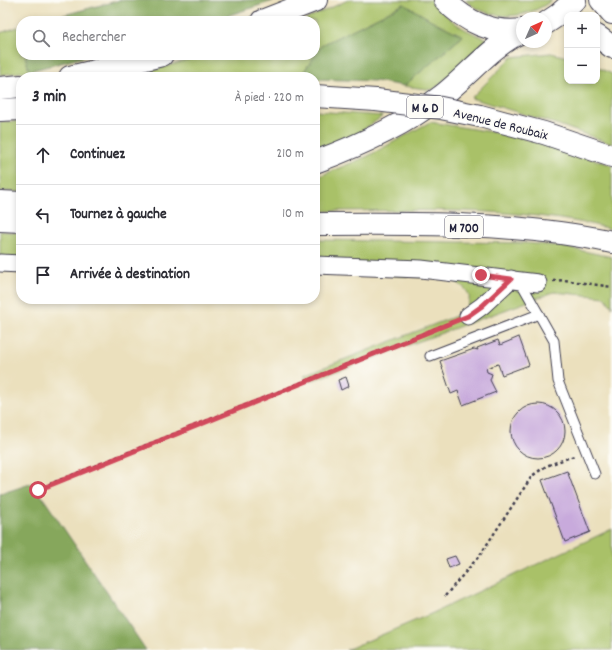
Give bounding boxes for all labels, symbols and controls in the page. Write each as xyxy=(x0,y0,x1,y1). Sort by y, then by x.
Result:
north arrow xyxy=(516,12,552,48)
map controls xyxy=(564,12,600,84)
button: + xyxy=(564,12,600,48)
search box xyxy=(16,16,320,60)
icon: search xyxy=(30,27,52,49)
text: Rechercher xyxy=(62,27,126,49)
button: − xyxy=(564,48,600,84)
text: 3 min xyxy=(32,86,66,110)
text: À pied · 220 m xyxy=(235,89,304,108)
road number: M 6 D xyxy=(407,96,443,118)
street label: Avenue de Roubaix xyxy=(451,104,550,146)
icon: ahead xyxy=(32,144,54,166)
text: Continuez xyxy=(70,144,125,166)
text: 210 m xyxy=(276,145,304,164)
icon: left xyxy=(32,204,54,226)
text: Tournez à gauche xyxy=(70,204,167,226)
text: 10 m xyxy=(282,205,304,224)
road number: M 700 xyxy=(445,216,483,238)
icon: arrive xyxy=(32,264,54,286)
text: Arrivée à destination xyxy=(70,264,190,286)
route end xyxy=(472,266,490,284)
route start xyxy=(29,481,47,499)

